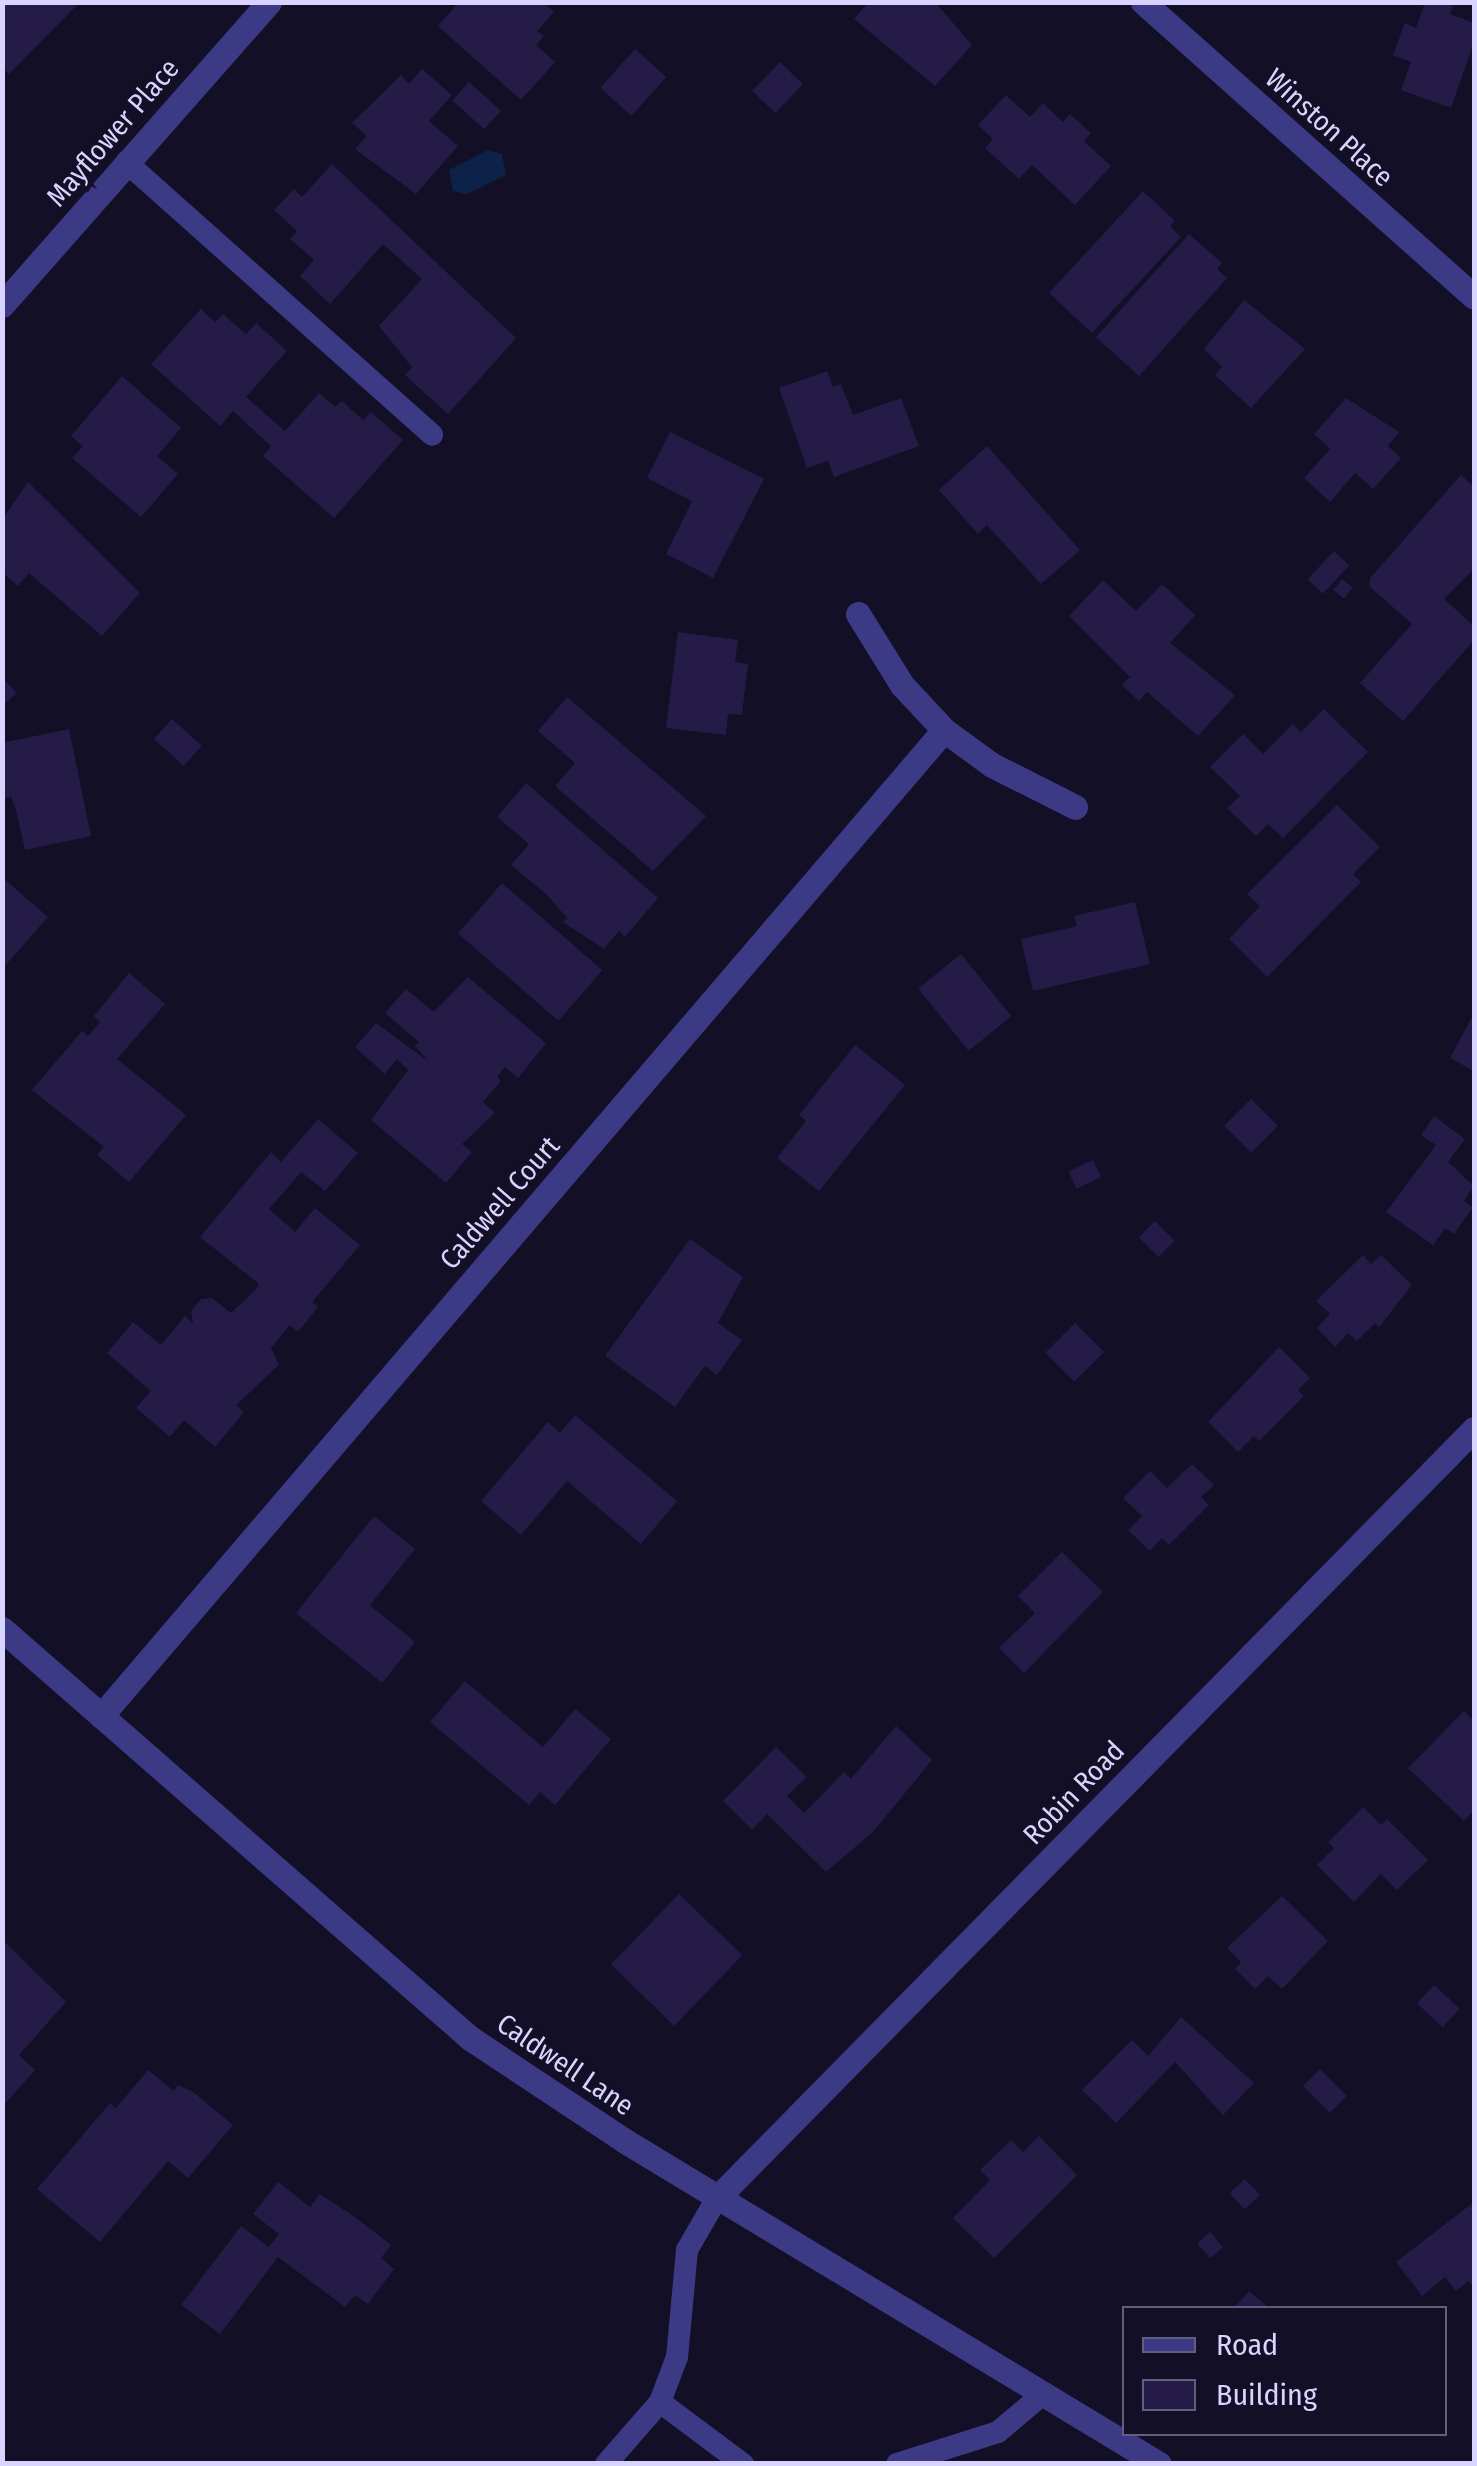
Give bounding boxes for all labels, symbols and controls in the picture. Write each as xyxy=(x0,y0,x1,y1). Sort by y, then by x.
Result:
street label: Mayflower Place xyxy=(40,52,186,214)
street label: Winston Place xyxy=(1258,62,1400,194)
street label: Caldwell Court xyxy=(433,1130,567,1276)
street label: Robin Road xyxy=(1016,1734,1132,1852)
street label: Caldwell Lane xyxy=(490,2007,640,2123)
legend xyxy=(1122,2306,1447,2436)
text: Road xyxy=(1216,2327,1278,2363)
text: Building xyxy=(1216,2377,1317,2413)

